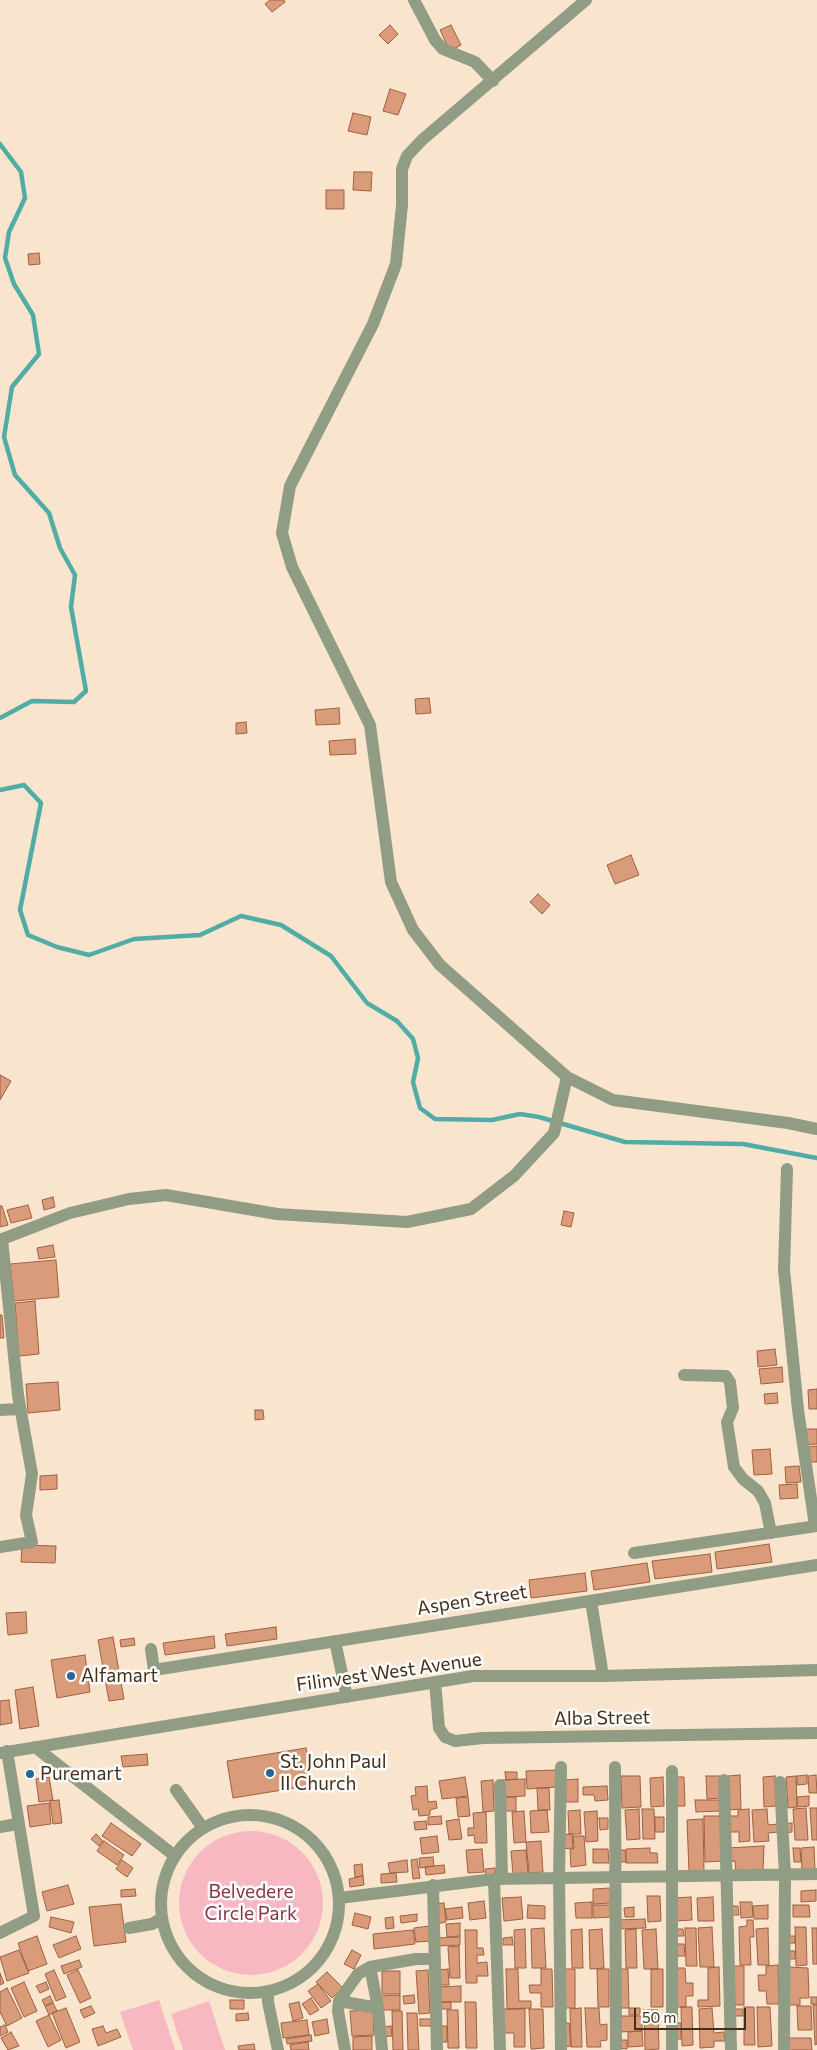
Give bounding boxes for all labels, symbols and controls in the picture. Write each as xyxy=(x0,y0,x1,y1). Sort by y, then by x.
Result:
street label: Aspen Street xyxy=(415,1580,529,1620)
street label: Filinvest West Avenue xyxy=(295,1648,483,1696)
place label: Alfamart xyxy=(81,1665,158,1687)
marker: Alfamart xyxy=(65,1670,77,1682)
street label: Alba Street xyxy=(554,1706,650,1730)
place label: St. John Paul II Church xyxy=(280,1751,386,1795)
place label: Puremart xyxy=(40,1763,122,1785)
marker: St. John Paul II Church xyxy=(264,1767,276,1779)
marker: Puremart xyxy=(24,1768,36,1780)
park label: Belvedere Circle Park xyxy=(205,1881,297,1925)
scale bar xyxy=(637,1998,750,2030)
text: 50 m xyxy=(642,2008,676,2026)

